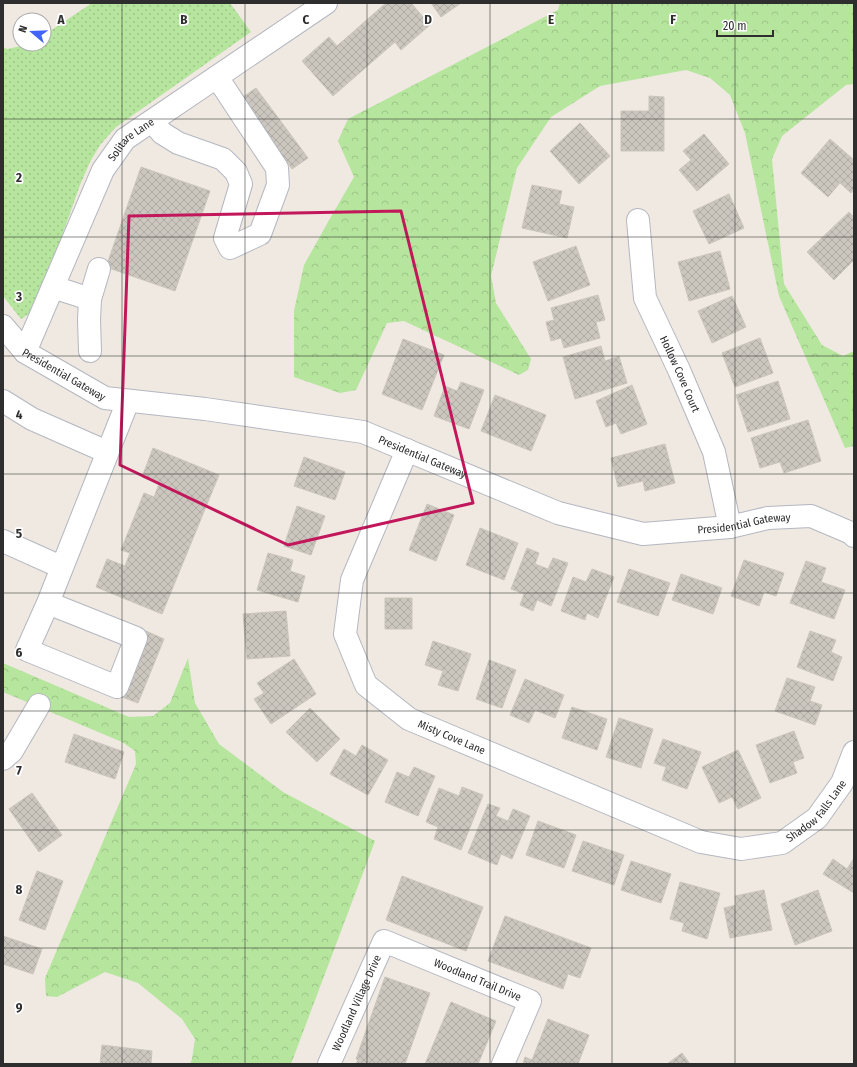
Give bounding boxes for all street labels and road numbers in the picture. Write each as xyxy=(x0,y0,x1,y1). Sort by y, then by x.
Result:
street label: Solitare Lane xyxy=(105,115,156,164)
street label: Hollow Cove Court xyxy=(657,334,703,414)
street label: Presidential Gateway xyxy=(20,345,108,404)
street label: Presidential Gateway xyxy=(377,433,468,481)
street label: Presidential Gateway xyxy=(697,510,791,536)
street label: Misty Cove Lane xyxy=(416,717,487,757)
street label: Shadow Falls Lane xyxy=(783,777,849,845)
street label: Woodland Village Drive xyxy=(329,953,384,1053)
street label: Woodland Trail Drive xyxy=(432,956,523,1003)

